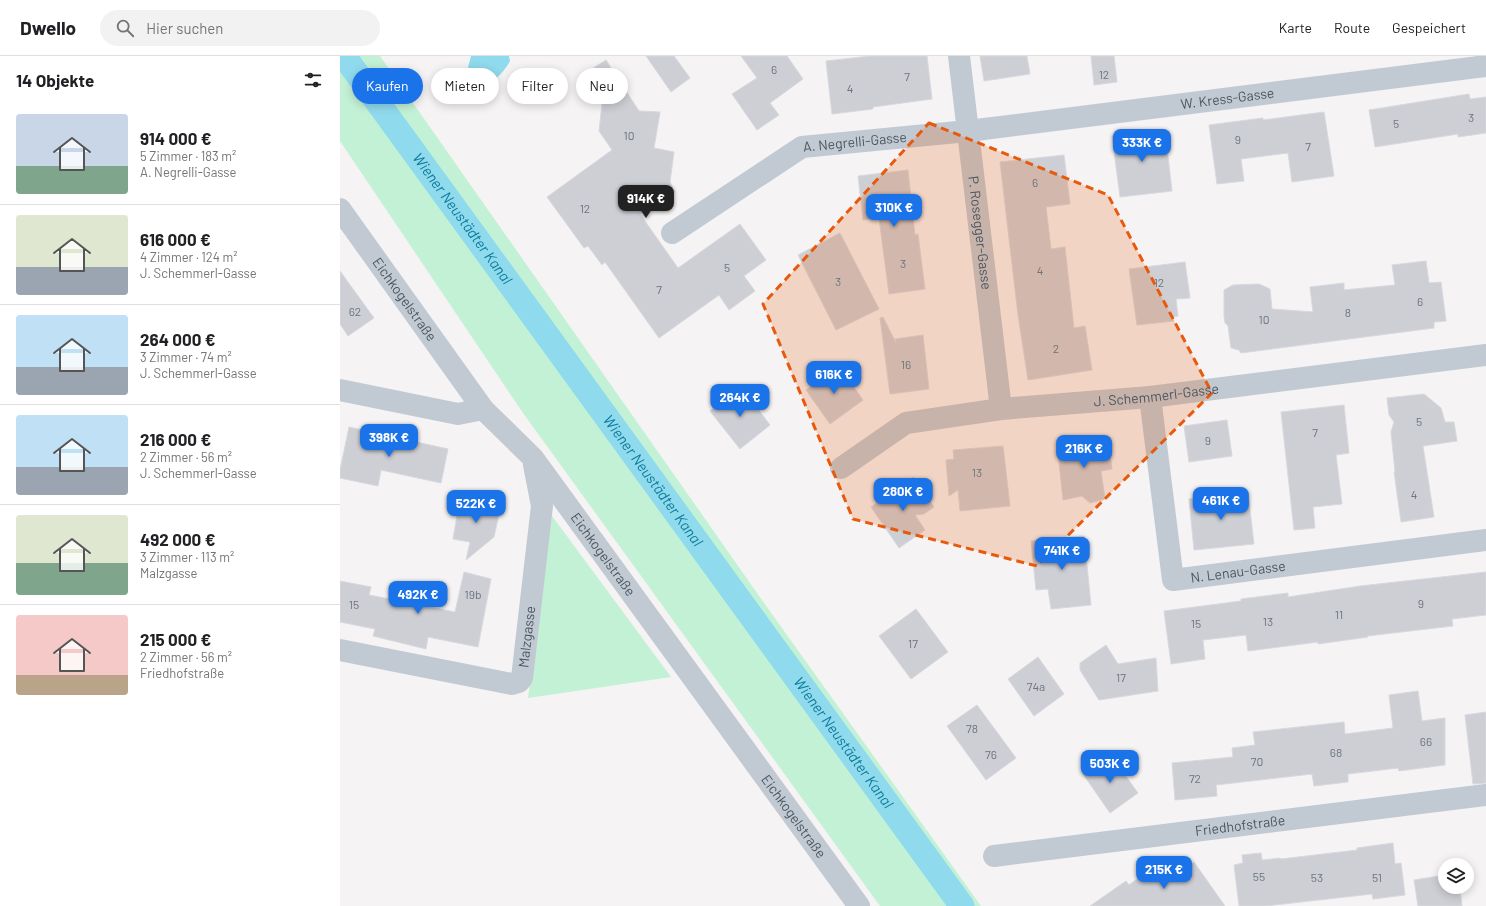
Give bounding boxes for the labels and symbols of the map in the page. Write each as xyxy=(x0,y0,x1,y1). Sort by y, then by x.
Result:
house number: 6 xyxy=(771,62,777,76)
house number: 12 xyxy=(1099,67,1109,81)
house number: 7 xyxy=(904,69,910,83)
house number: 4 xyxy=(847,81,853,95)
street label: W. Kress-Gasse xyxy=(1179,84,1275,112)
house number: 3 xyxy=(1468,110,1474,124)
house number: 5 xyxy=(1393,116,1399,130)
house number: 10 xyxy=(624,128,634,142)
street label: A. Negrelli-Gasse xyxy=(802,128,907,155)
pin: 333K € xyxy=(1109,129,1175,163)
house number: 9 xyxy=(1235,132,1241,146)
house number: 7 xyxy=(1305,139,1311,153)
water label: Wiener Neustädter Kanal xyxy=(409,149,517,288)
street label: P. Rosegger-Gasse xyxy=(965,175,996,290)
house number: 6 xyxy=(1032,175,1038,189)
pin: 914K € xyxy=(613,185,679,219)
pin: 310K € xyxy=(861,194,927,228)
house number: 12 xyxy=(580,201,590,215)
street label: Eichkogelstraße xyxy=(369,254,441,344)
house number: 3 xyxy=(900,256,906,270)
house number: 5 xyxy=(724,260,730,274)
house number: 4 xyxy=(1037,263,1043,277)
house number: 3 xyxy=(835,274,841,288)
house number: 12 xyxy=(1154,275,1164,289)
house number: 7 xyxy=(656,282,662,296)
house number: 6 xyxy=(1417,294,1423,308)
house number: 62 xyxy=(349,304,361,318)
house number: 8 xyxy=(1345,305,1351,319)
house number: 10 xyxy=(1259,312,1269,326)
house number: 2 xyxy=(1053,341,1059,355)
house number: 16 xyxy=(901,357,911,371)
pin: 616K € xyxy=(801,361,867,395)
street label: J. Schemmerl-Gasse xyxy=(1093,379,1220,410)
pin: 264K € xyxy=(707,384,773,418)
water label: Wiener Neustädter Kanal xyxy=(600,411,708,550)
house number: 5 xyxy=(1416,414,1422,428)
pin: 398K € xyxy=(356,424,422,458)
house number: 7 xyxy=(1312,425,1318,439)
house number: 9 xyxy=(1205,433,1211,447)
pin: 216K € xyxy=(1051,435,1117,469)
house number: 13 xyxy=(972,465,982,479)
pin: 280K € xyxy=(870,478,936,512)
pin: 461K € xyxy=(1188,487,1254,521)
house number: 4 xyxy=(1411,487,1417,501)
pin: 522K € xyxy=(443,490,509,524)
street label: Eichkogelstraße xyxy=(568,509,639,599)
pin: 741K € xyxy=(1029,537,1095,571)
street label: N. Lenau-Gasse xyxy=(1189,557,1287,586)
pin: 492K € xyxy=(385,581,451,615)
house number: 19b xyxy=(464,587,482,601)
house number: 9 xyxy=(1418,596,1424,610)
house number: 15 xyxy=(349,597,359,611)
street label: Malzgasse xyxy=(514,605,538,669)
house number: 11 xyxy=(1335,607,1343,621)
house number: 13 xyxy=(1263,614,1273,628)
house number: 15 xyxy=(1191,616,1201,630)
house number: 17 xyxy=(908,636,918,650)
house number: 17 xyxy=(1116,670,1126,684)
water label: Wiener Neustädter Kanal xyxy=(790,673,898,812)
house number: 74a xyxy=(1027,679,1045,693)
house number: 78 xyxy=(966,721,978,735)
house number: 66 xyxy=(1420,734,1432,748)
house number: 68 xyxy=(1330,745,1342,759)
house number: 76 xyxy=(985,747,997,761)
pin: 503K € xyxy=(1077,750,1143,784)
house number: 70 xyxy=(1251,754,1263,768)
street label: Eichkogelstraße xyxy=(758,771,830,861)
house number: 72 xyxy=(1189,771,1201,785)
street label: Friedhofstraße xyxy=(1194,811,1286,839)
pin: 215K € xyxy=(1131,856,1197,890)
house number: 55 xyxy=(1253,869,1265,883)
house number: 53 xyxy=(1311,870,1323,884)
house number: 51 xyxy=(1372,870,1382,884)

